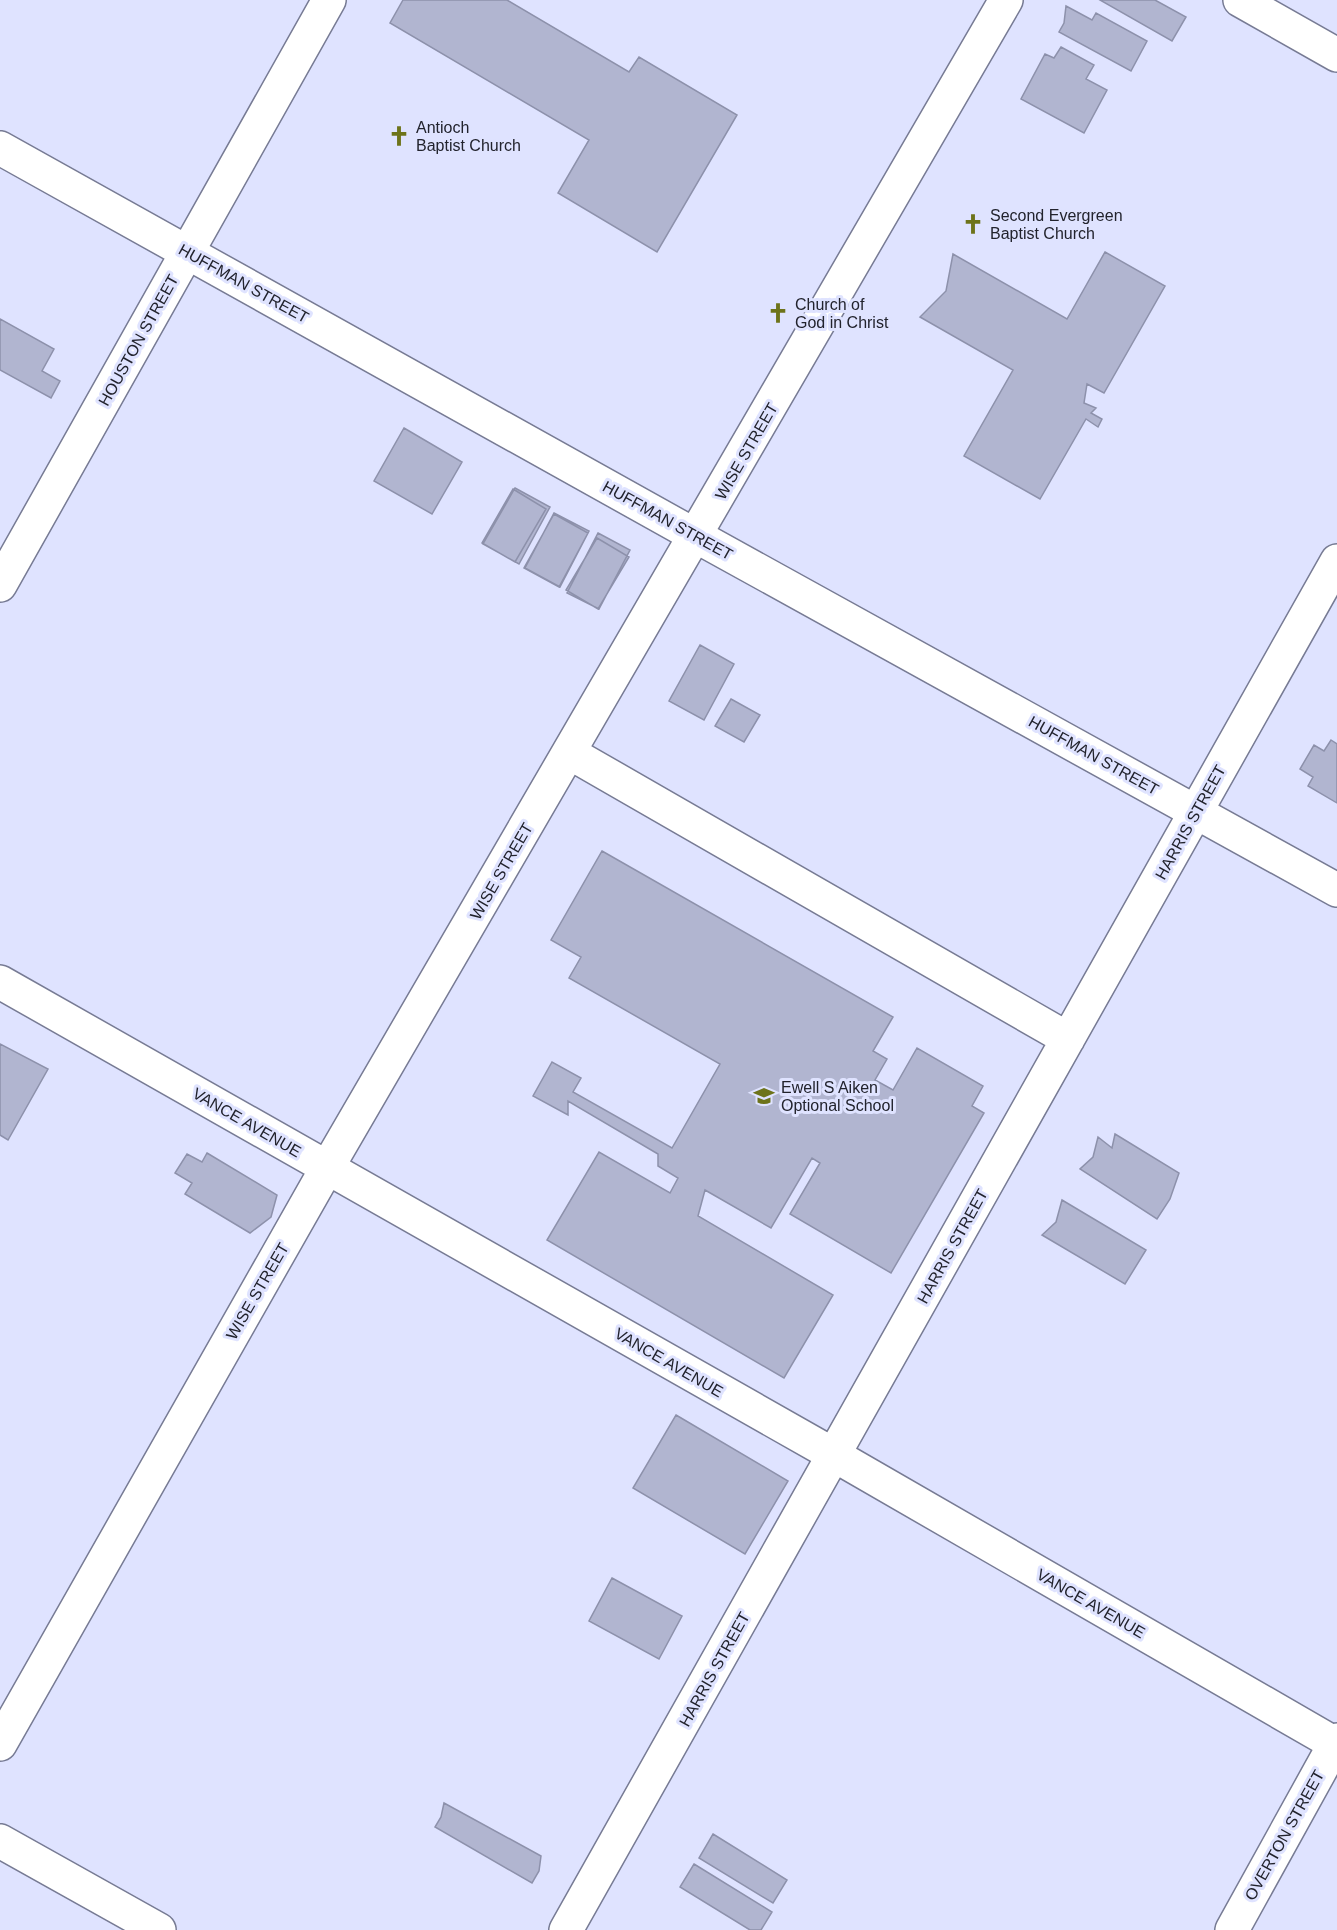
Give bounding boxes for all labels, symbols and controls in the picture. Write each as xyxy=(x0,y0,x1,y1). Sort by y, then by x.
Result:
place label: Antioch Baptist Church xyxy=(416,119,521,154)
church icon: Antioch Baptist Church xyxy=(387,124,411,148)
place label: Second Evergreen Baptist Church xyxy=(990,207,1123,242)
church icon: Second Evergreen Baptist Church xyxy=(961,212,985,236)
street label: HUFFMAN STREET xyxy=(176,241,312,326)
street label: HOUSTON STREET xyxy=(95,272,182,409)
place label: Church of God in Christ xyxy=(795,296,889,331)
church icon: Church of God in Christ xyxy=(766,301,790,325)
street label: WISE STREET xyxy=(712,400,781,502)
street label: HUFFMAN STREET xyxy=(600,478,736,563)
street label: HUFFMAN STREET xyxy=(1026,713,1162,798)
street label: HARRIS STREET xyxy=(1152,762,1229,882)
street label: WISE STREET xyxy=(467,820,536,922)
place label: Ewell S Aiken Optional School xyxy=(781,1079,894,1114)
school or university icon: Ewell S Aiken Optional School xyxy=(752,1084,776,1108)
street label: VANCE AVENUE xyxy=(190,1085,304,1160)
street label: HARRIS STREET xyxy=(914,1186,991,1306)
street label: WISE STREET xyxy=(223,1240,292,1342)
street label: VANCE AVENUE xyxy=(612,1325,726,1400)
street label: VANCE AVENUE xyxy=(1034,1566,1148,1641)
street label: HARRIS STREET xyxy=(676,1609,753,1729)
street label: OVERTON STREET xyxy=(1242,1767,1327,1903)

